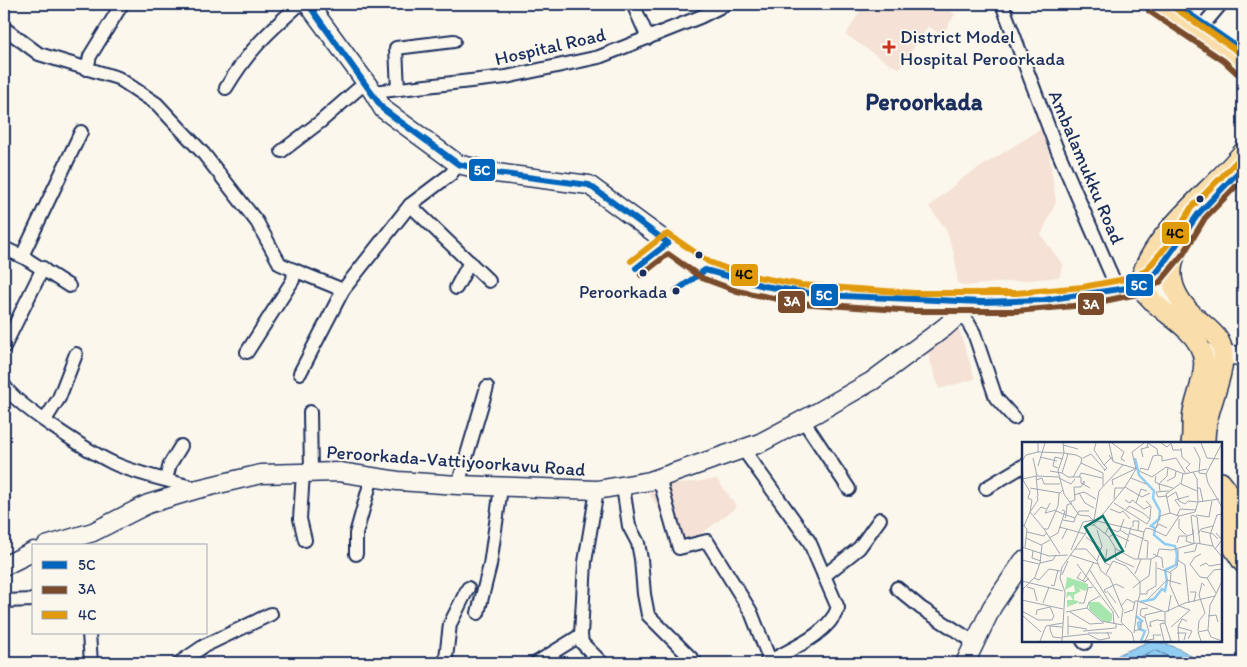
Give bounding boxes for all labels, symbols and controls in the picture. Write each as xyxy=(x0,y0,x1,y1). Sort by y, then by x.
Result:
street label: Hospital Road xyxy=(493,23,608,70)
place label: District Model Hospital Peroorkada xyxy=(900,25,1065,70)
marker: District Model Hospital Peroorkada xyxy=(882,40,896,54)
district label: Peroorkada xyxy=(865,87,983,116)
street label: Ambalamukku Road xyxy=(1044,87,1130,248)
line badge: 5C xyxy=(468,158,496,182)
text: 5C xyxy=(474,162,490,179)
unlabelled marker xyxy=(1195,194,1205,204)
line badge: 4C xyxy=(1161,221,1190,245)
text: 4C xyxy=(1166,225,1184,242)
unlabelled marker xyxy=(694,250,704,260)
line badge: 4C xyxy=(730,263,759,287)
text: 4C xyxy=(735,266,753,283)
unlabelled marker xyxy=(638,268,648,278)
line badge: 5C xyxy=(1125,273,1154,297)
text: 5C xyxy=(1131,277,1147,294)
place label: Peroorkada xyxy=(579,281,667,303)
line badge: 5C xyxy=(810,283,839,307)
marker: Peroorkada xyxy=(671,286,681,296)
text: 5C xyxy=(816,287,832,304)
line badge: 3A xyxy=(777,290,806,314)
line badge: 3A xyxy=(1077,292,1105,316)
text: 3A xyxy=(784,293,801,310)
text: 3A xyxy=(1083,296,1100,313)
street label: Peroorkada-Vattiyoorkavu Road xyxy=(326,440,586,481)
inset map xyxy=(1022,442,1222,642)
legend xyxy=(32,544,208,634)
text: 5C xyxy=(78,556,96,574)
text: 3A xyxy=(78,580,96,598)
text: 4C xyxy=(78,606,97,624)

